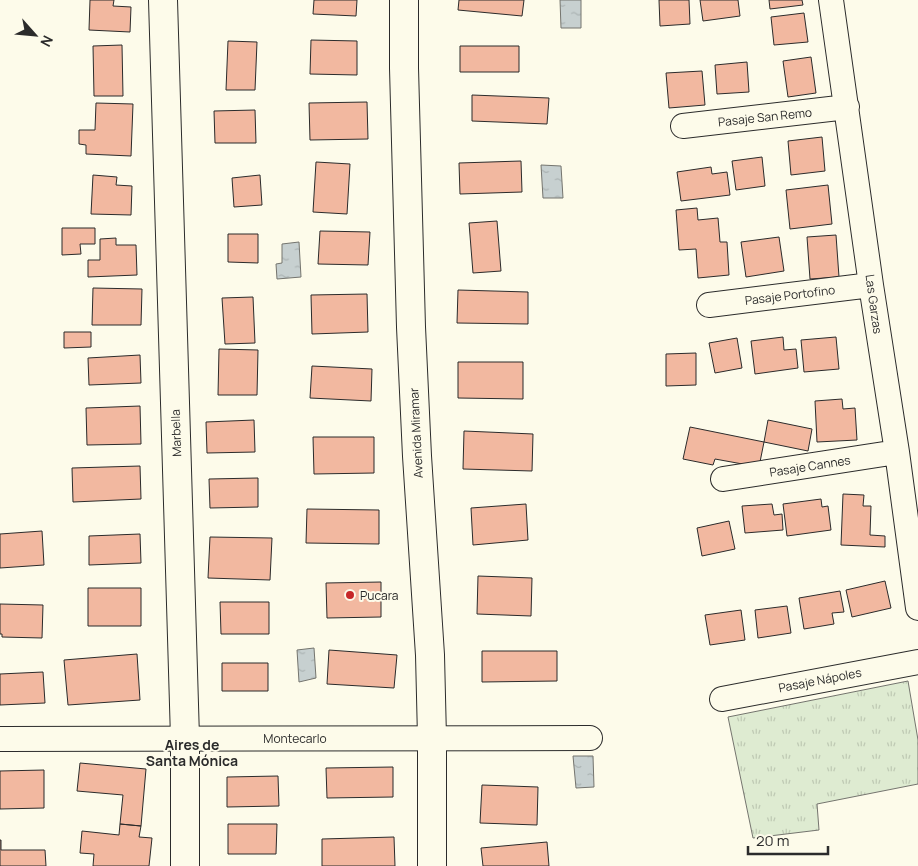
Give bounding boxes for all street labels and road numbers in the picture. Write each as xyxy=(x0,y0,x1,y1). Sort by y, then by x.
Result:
street label: Pasaje San Remo xyxy=(717,104,813,130)
street label: Las Garzas xyxy=(861,273,887,335)
street label: Pasaje Portofino xyxy=(744,281,836,309)
street label: Avenida Miramar xyxy=(405,387,427,479)
street label: Marbella xyxy=(167,409,185,457)
street label: Pasaje Cannes xyxy=(768,451,852,481)
street label: Pasaje Nápoles xyxy=(777,664,863,696)
street label: Montecarlo xyxy=(263,730,327,747)

